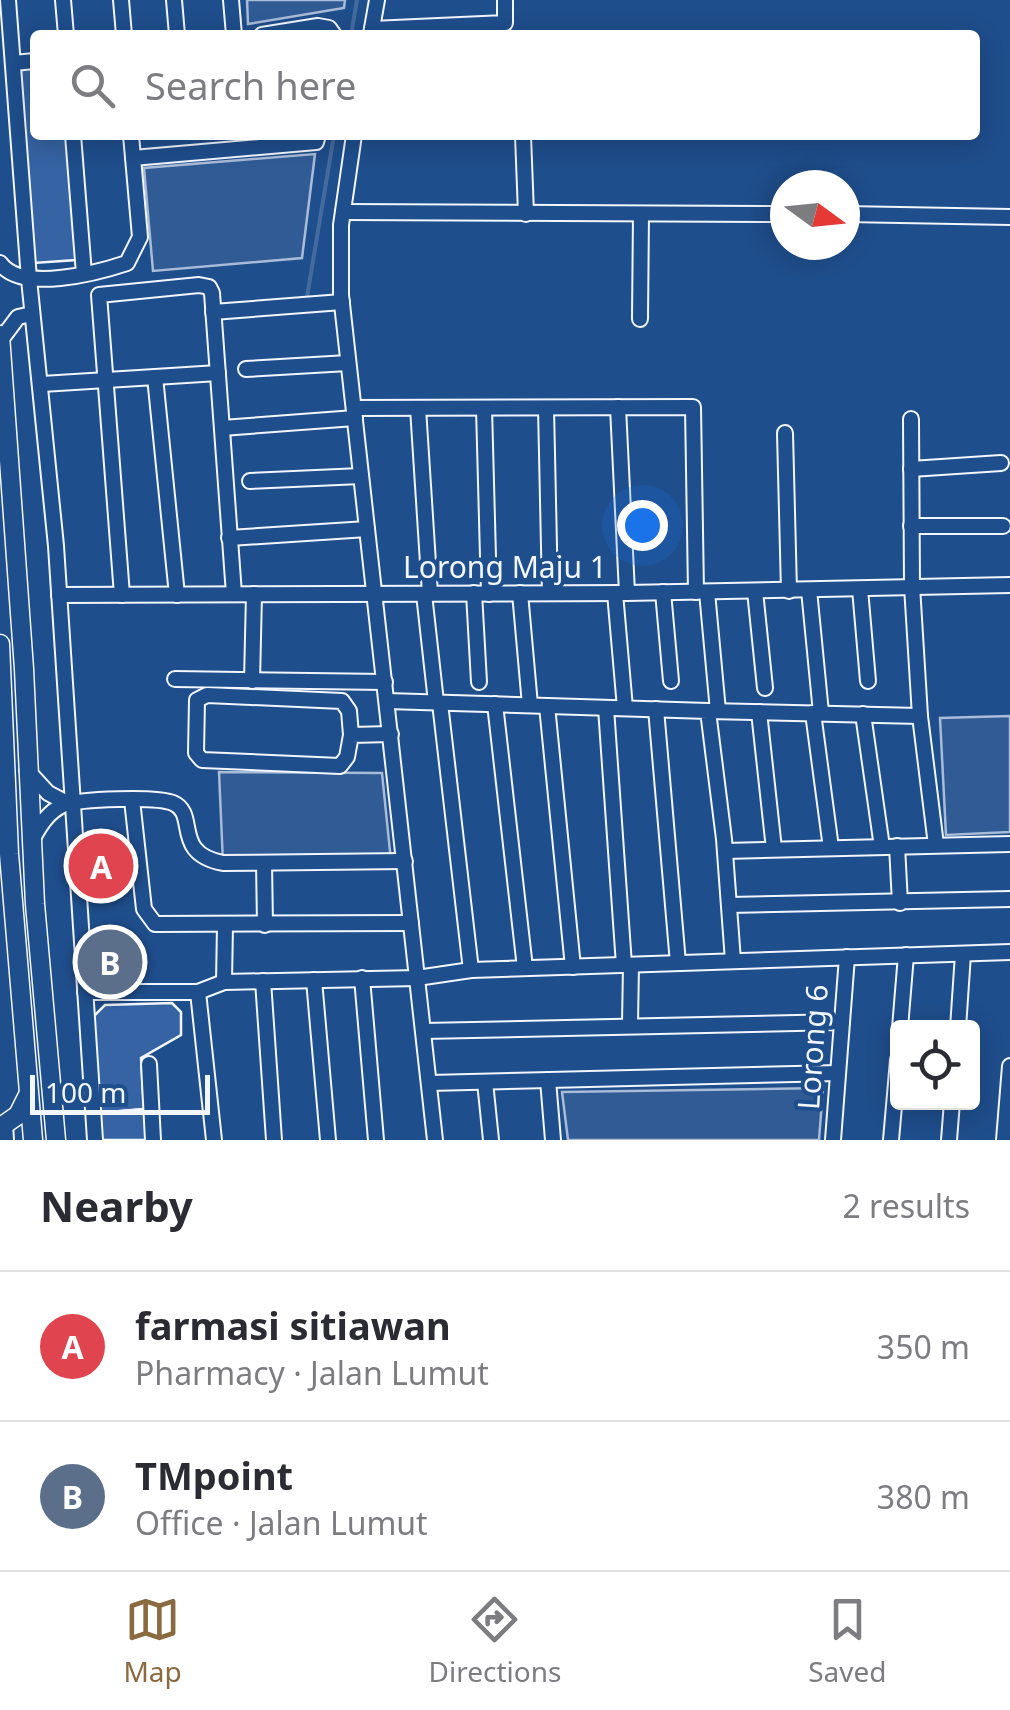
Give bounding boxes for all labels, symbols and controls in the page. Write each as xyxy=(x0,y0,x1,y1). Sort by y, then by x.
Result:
search box xyxy=(30,30,980,140)
icon: search xyxy=(65,58,120,113)
text: Search here xyxy=(145,59,356,111)
north arrow xyxy=(770,170,860,260)
your location xyxy=(617,500,668,551)
street label: Lorong Maju 1 xyxy=(403,546,607,587)
pin: A xyxy=(68,828,134,904)
pin: B xyxy=(78,924,142,1000)
street label: Lorong 6 xyxy=(787,983,837,1111)
map controls xyxy=(890,1020,980,1110)
button: locate xyxy=(890,1020,980,1110)
scale bar xyxy=(30,1070,210,1114)
text: 100 m xyxy=(45,1073,127,1111)
text: Nearby xyxy=(40,1177,193,1234)
text: 2 results xyxy=(843,1184,970,1227)
text: farmasi sitiawan xyxy=(135,1299,451,1351)
text: A xyxy=(61,1325,84,1368)
text: 350 m xyxy=(877,1325,970,1368)
text: Pharmacy · Jalan Lumut xyxy=(135,1351,489,1394)
text: TMpoint xyxy=(135,1449,293,1501)
text: B xyxy=(62,1475,83,1518)
text: 380 m xyxy=(877,1475,970,1518)
text: Office · Jalan Lumut xyxy=(135,1501,428,1544)
tab: Map xyxy=(123,1592,182,1690)
tab: Directions xyxy=(429,1592,561,1690)
tab: Saved xyxy=(808,1592,887,1690)

